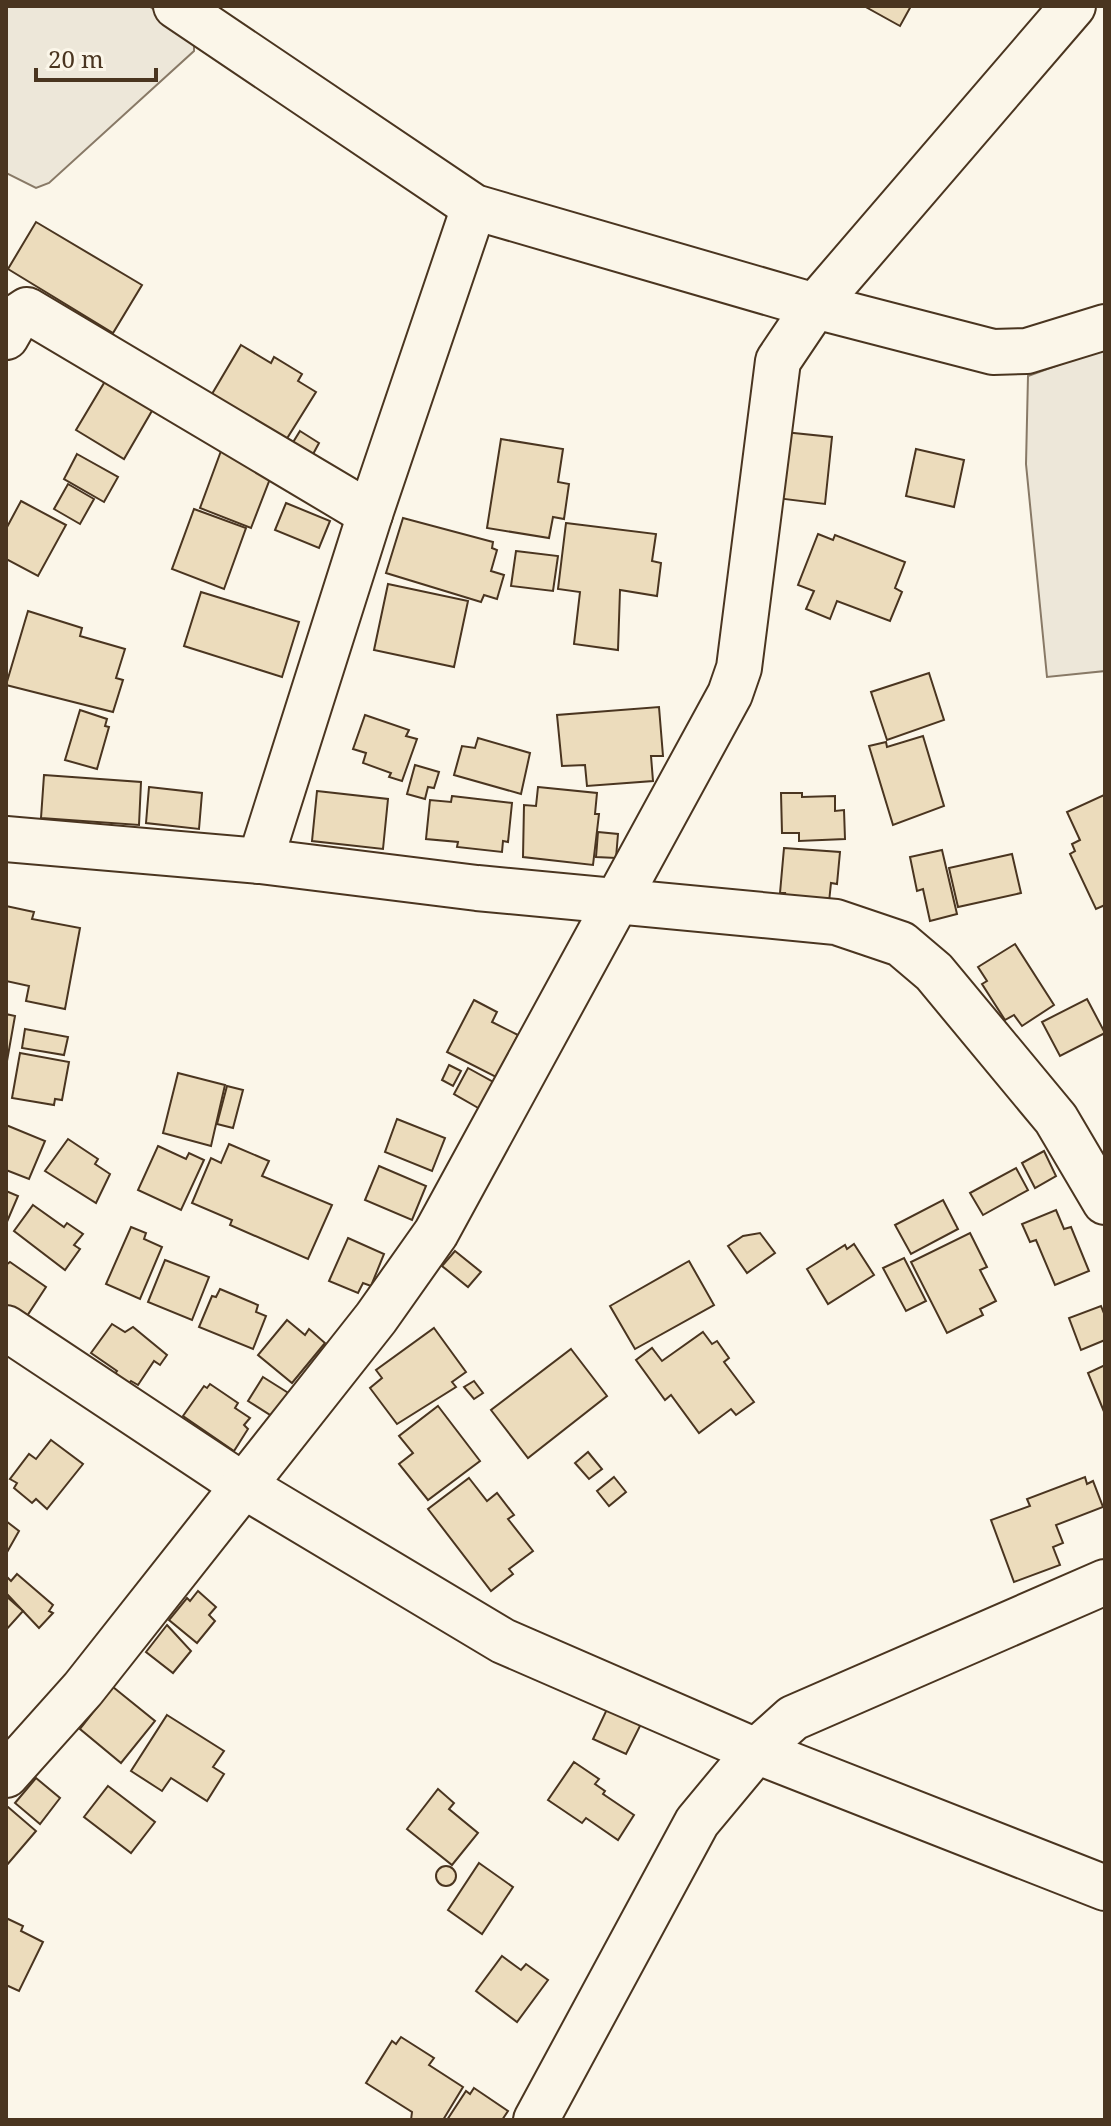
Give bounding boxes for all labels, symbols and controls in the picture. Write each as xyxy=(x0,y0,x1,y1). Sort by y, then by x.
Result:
scale bar xyxy=(36,32,156,82)
text: 20 m xyxy=(48,42,104,75)

